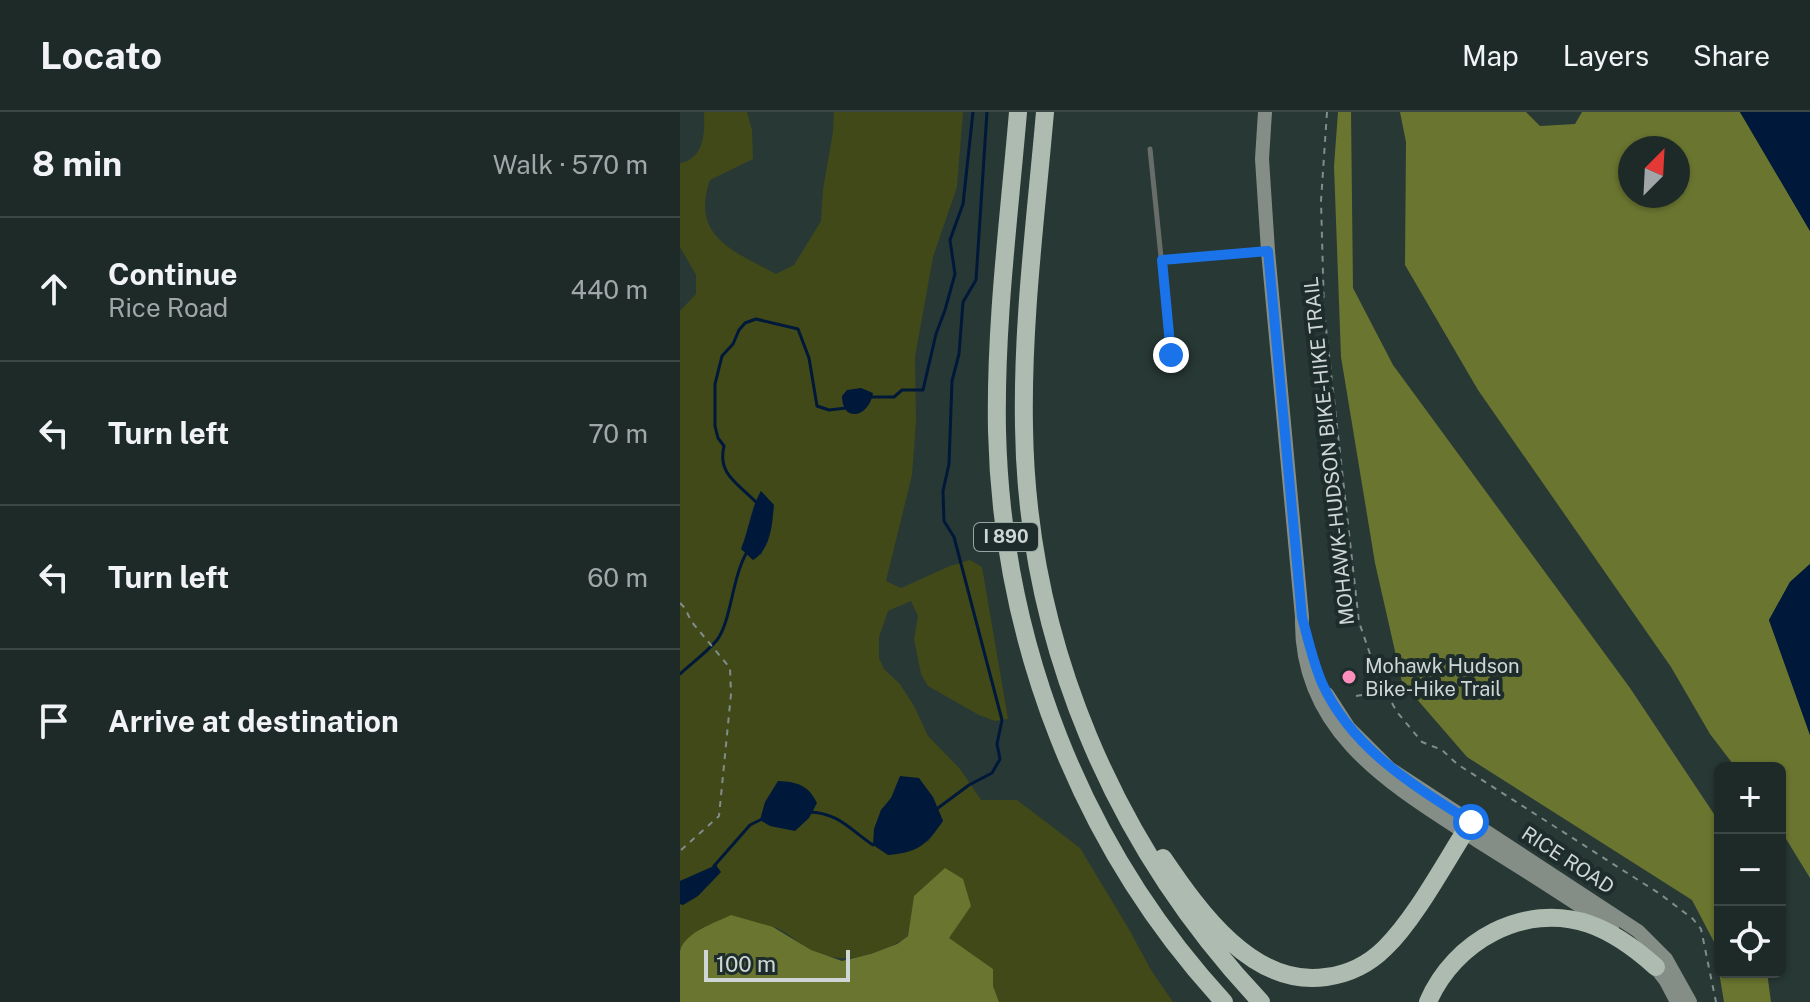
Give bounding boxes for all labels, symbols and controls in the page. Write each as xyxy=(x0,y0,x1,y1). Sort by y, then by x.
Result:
text: Locato xyxy=(40,33,162,78)
text: Map xyxy=(1462,39,1519,72)
text: Layers xyxy=(1563,39,1649,72)
text: Share xyxy=(1693,39,1770,72)
north arrow xyxy=(1618,136,1690,208)
text: 8 min xyxy=(32,144,122,184)
text: Walk · 570 m xyxy=(493,149,648,180)
text: Continue xyxy=(108,256,238,292)
icon: ahead xyxy=(32,267,76,311)
text: 440 m xyxy=(571,274,648,305)
street label: MOHAWK-HUDSON BIKE-HIKE TRAIL xyxy=(1299,275,1359,627)
text: Rice Road xyxy=(108,292,228,323)
route end xyxy=(1153,337,1189,373)
icon: left xyxy=(32,411,76,455)
text: Turn left xyxy=(108,415,229,451)
text: 70 m xyxy=(588,418,648,449)
road number: I 890 xyxy=(974,523,1038,551)
icon: left xyxy=(32,555,76,599)
text: Turn left xyxy=(108,559,229,595)
text: 60 m xyxy=(587,562,648,593)
place label: Mohawk Hudson Bike-Hike Trail xyxy=(1365,654,1520,701)
marker: Mohawk Hudson Bike-Hike Trail xyxy=(1340,668,1358,686)
icon: arrive xyxy=(32,699,76,743)
text: Arrive at destination xyxy=(108,703,399,739)
map controls xyxy=(1714,762,1786,978)
button: + xyxy=(1714,762,1786,834)
route start xyxy=(1453,804,1489,840)
street label: RICE ROAD xyxy=(1517,821,1619,899)
button: − xyxy=(1714,834,1786,906)
button: locate xyxy=(1714,906,1786,978)
scale bar xyxy=(704,946,850,982)
text: 100 m xyxy=(716,951,776,977)

